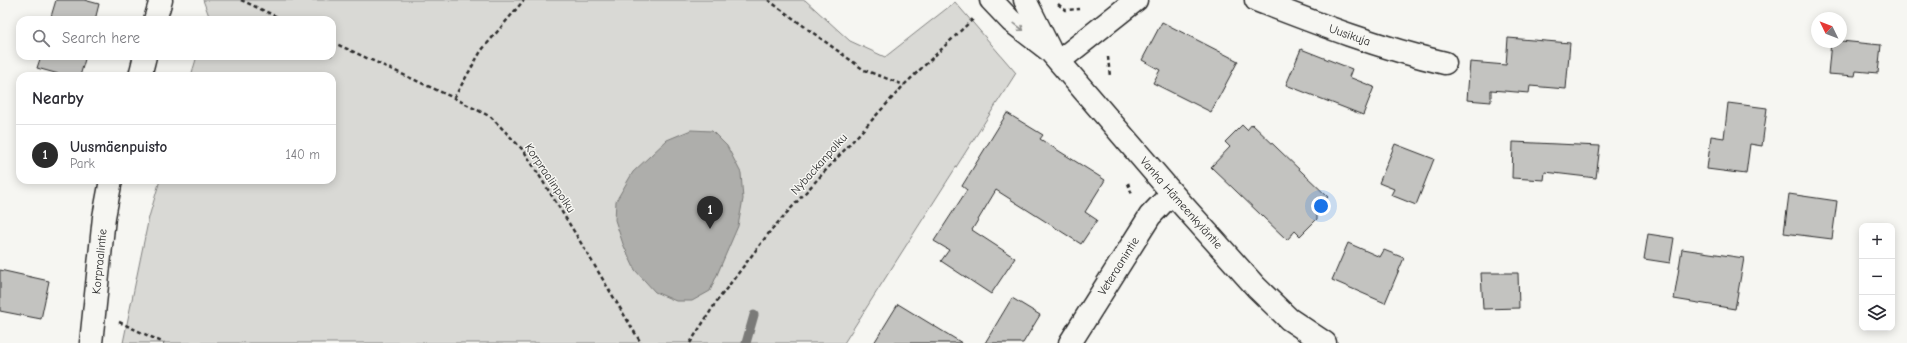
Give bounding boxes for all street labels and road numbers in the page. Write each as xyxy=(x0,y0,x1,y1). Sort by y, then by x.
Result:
street label: Uusikuja xyxy=(1327,21,1372,49)
street label: Nybackanpolku xyxy=(788,131,850,197)
street label: Korpraalinpolku xyxy=(522,141,578,215)
street label: Vanha Hämeenkyläntie xyxy=(1137,154,1225,252)
street label: Korpraalintie xyxy=(89,228,110,295)
street label: Veteraanintie xyxy=(1095,234,1142,298)

